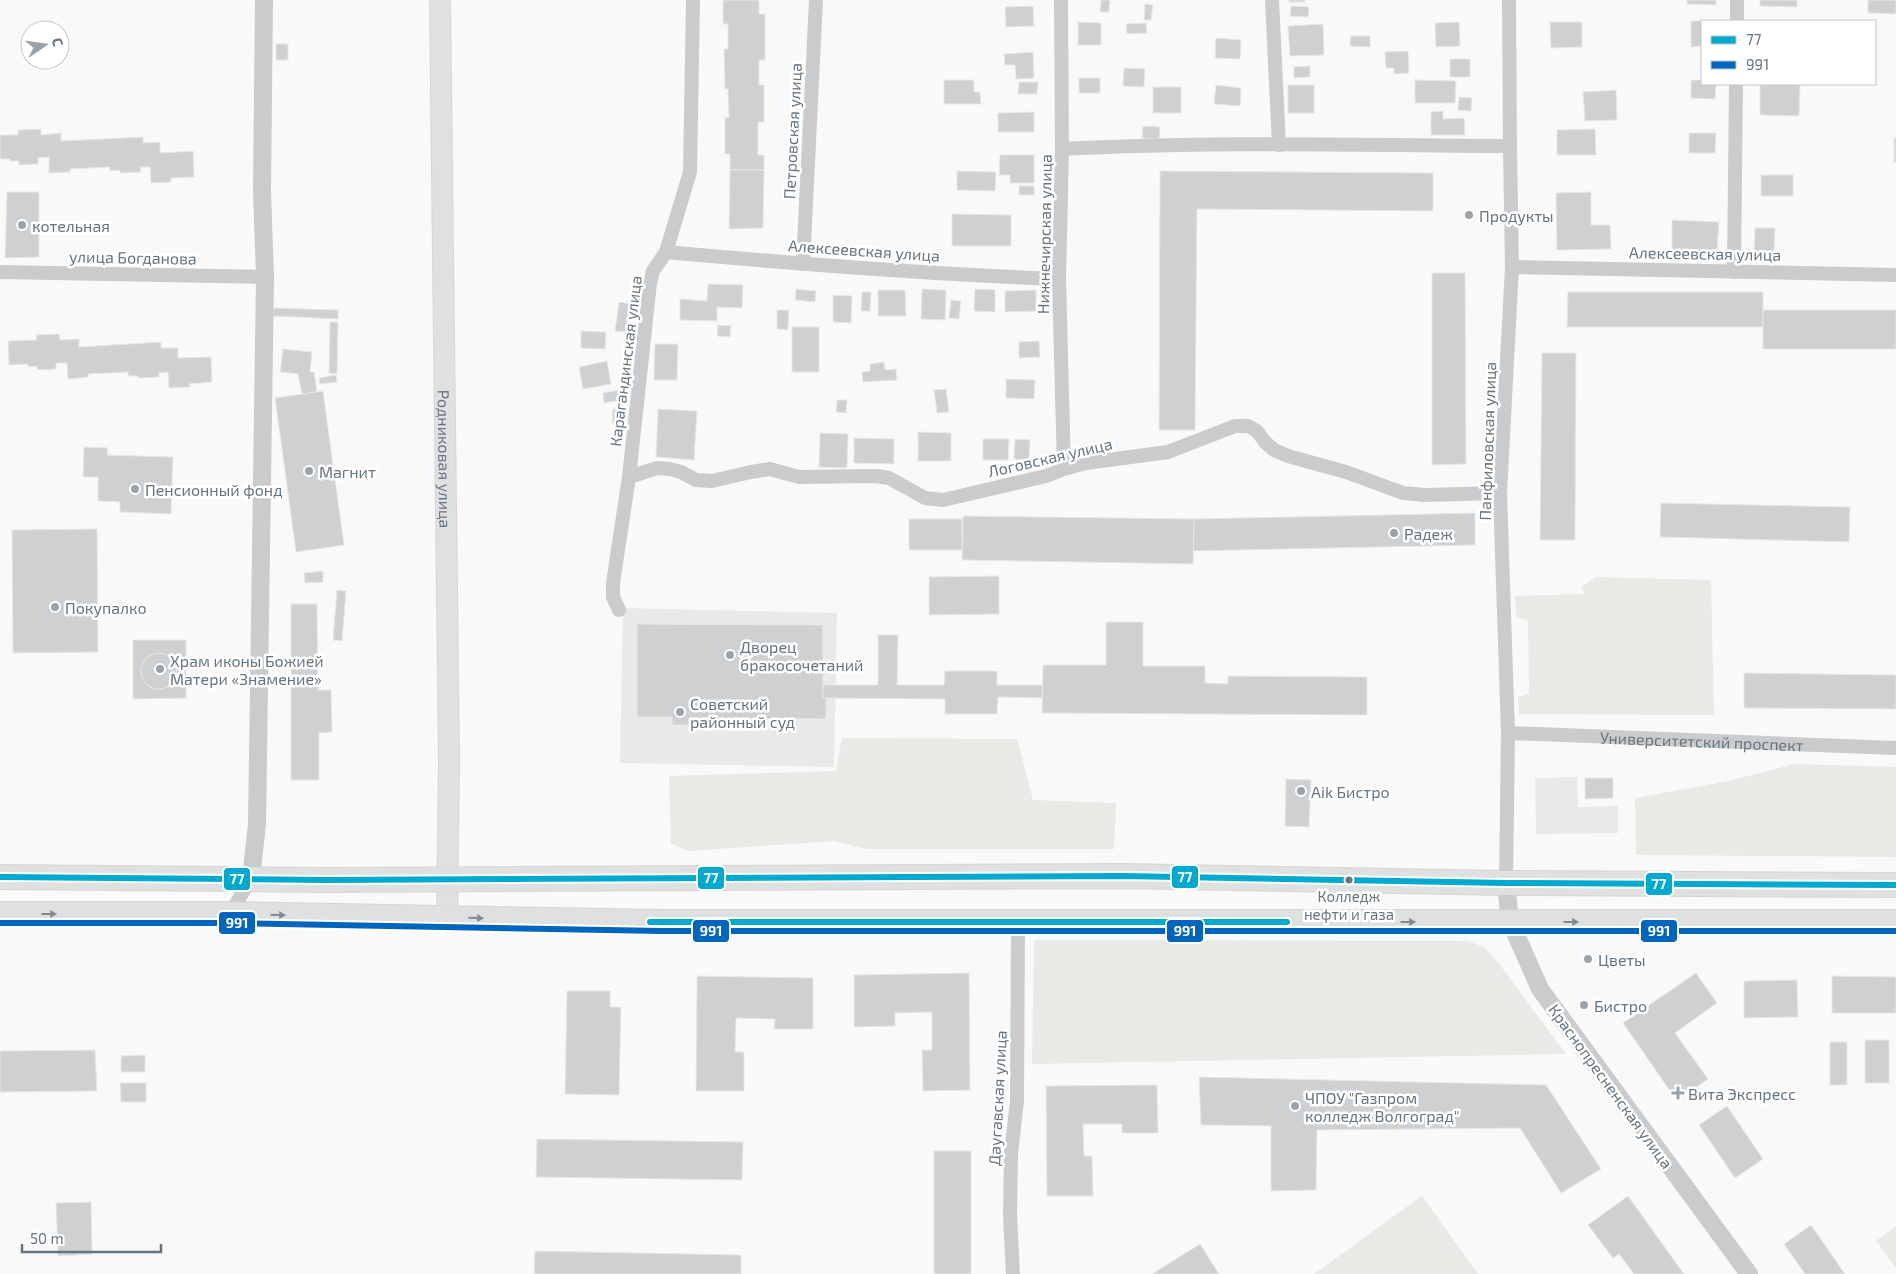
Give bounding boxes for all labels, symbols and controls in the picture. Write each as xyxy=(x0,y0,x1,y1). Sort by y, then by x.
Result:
north arrow xyxy=(20,20,70,70)
legend xyxy=(1701,20,1876,85)
text: 77 xyxy=(1746,30,1762,48)
text: С xyxy=(49,36,67,48)
text: 991 xyxy=(1746,55,1769,73)
street label: Петровская улица xyxy=(779,62,806,200)
street label: Нижнечирская улица xyxy=(1033,154,1056,314)
place label: Продукты xyxy=(1479,206,1554,226)
marker: Продукты xyxy=(1463,209,1475,221)
place label: котельная xyxy=(32,216,110,235)
marker: котельная xyxy=(16,219,28,231)
street label: Алексеевская улица xyxy=(787,235,941,266)
street label: Алексеевская улица xyxy=(1629,242,1781,265)
street label: улица Богданова xyxy=(69,246,197,269)
street label: Карагандинская улица xyxy=(605,274,646,448)
street label: Панфиловская улица xyxy=(1475,361,1500,521)
street label: Родниковая улица xyxy=(435,389,456,528)
street label: Логовская улица xyxy=(986,433,1114,482)
place label: Магнит xyxy=(319,462,376,481)
marker: Магнит xyxy=(303,465,315,477)
place label: Пенсионный фонд xyxy=(145,480,283,499)
marker: Пенсионный фонд xyxy=(129,483,141,495)
place label: Радеж xyxy=(1404,524,1453,543)
marker: Радеж xyxy=(1388,527,1400,539)
place label: Покупалко xyxy=(65,598,147,618)
marker: Покупалко xyxy=(49,601,61,613)
place label: Дворец бракосочетаний xyxy=(740,637,863,674)
marker: Дворец бракосочетаний xyxy=(724,649,736,661)
place label: Храм иконы Божией Матери «Знамение» xyxy=(170,651,324,688)
marker: Храм иконы Божией Матери «Знамение» xyxy=(154,663,166,675)
place label: Советский районный суд xyxy=(690,694,795,732)
marker: Советский районный суд xyxy=(674,706,686,718)
street label: Университетский проспект xyxy=(1600,727,1804,754)
place label: Aik Бистро xyxy=(1311,782,1390,801)
marker: Aik Бистро xyxy=(1295,785,1307,797)
line badge: 77 xyxy=(1171,865,1199,889)
line badge: 77 xyxy=(697,866,725,890)
line badge: 77 xyxy=(223,867,251,891)
text: 77 xyxy=(1178,868,1193,885)
text: 77 xyxy=(704,869,719,886)
text: 77 xyxy=(230,870,245,887)
line badge: 77 xyxy=(1645,872,1673,896)
marker: Колледж нефти и газа xyxy=(1344,875,1354,885)
text: 77 xyxy=(1652,875,1667,892)
place label: Колледж нефти и газа xyxy=(1304,887,1394,923)
one-way arrow xyxy=(41,910,57,918)
line badge: 991 xyxy=(218,911,256,935)
one-way arrow xyxy=(271,911,287,919)
text: 991 xyxy=(226,914,248,931)
one-way arrow xyxy=(468,915,484,923)
one-way arrow xyxy=(1401,918,1417,926)
one-way arrow xyxy=(1563,918,1579,926)
line badge: 991 xyxy=(692,919,730,943)
line badge: 991 xyxy=(1166,919,1204,943)
line badge: 991 xyxy=(1640,919,1678,943)
text: 991 xyxy=(700,922,722,939)
text: 991 xyxy=(1174,922,1196,939)
text: 991 xyxy=(1648,922,1670,939)
place label: Цветы xyxy=(1598,950,1646,969)
marker: Цветы xyxy=(1582,953,1594,965)
place label: Бистро xyxy=(1594,996,1647,1015)
marker: Бистро xyxy=(1578,999,1590,1011)
street label: Краснопресненская улица xyxy=(1544,1000,1677,1173)
street label: Даугавская улица xyxy=(984,1030,1011,1166)
place label: Вита Экспресс xyxy=(1688,1084,1796,1103)
marker: Вита Экспресс xyxy=(1672,1087,1684,1099)
place label: ЧПОУ "Газпром колледж Волгоград" xyxy=(1305,1088,1459,1125)
marker: ЧПОУ "Газпром колледж Волгоград" xyxy=(1289,1100,1301,1112)
scale bar xyxy=(22,1222,161,1254)
text: 50 m xyxy=(30,1229,64,1247)

